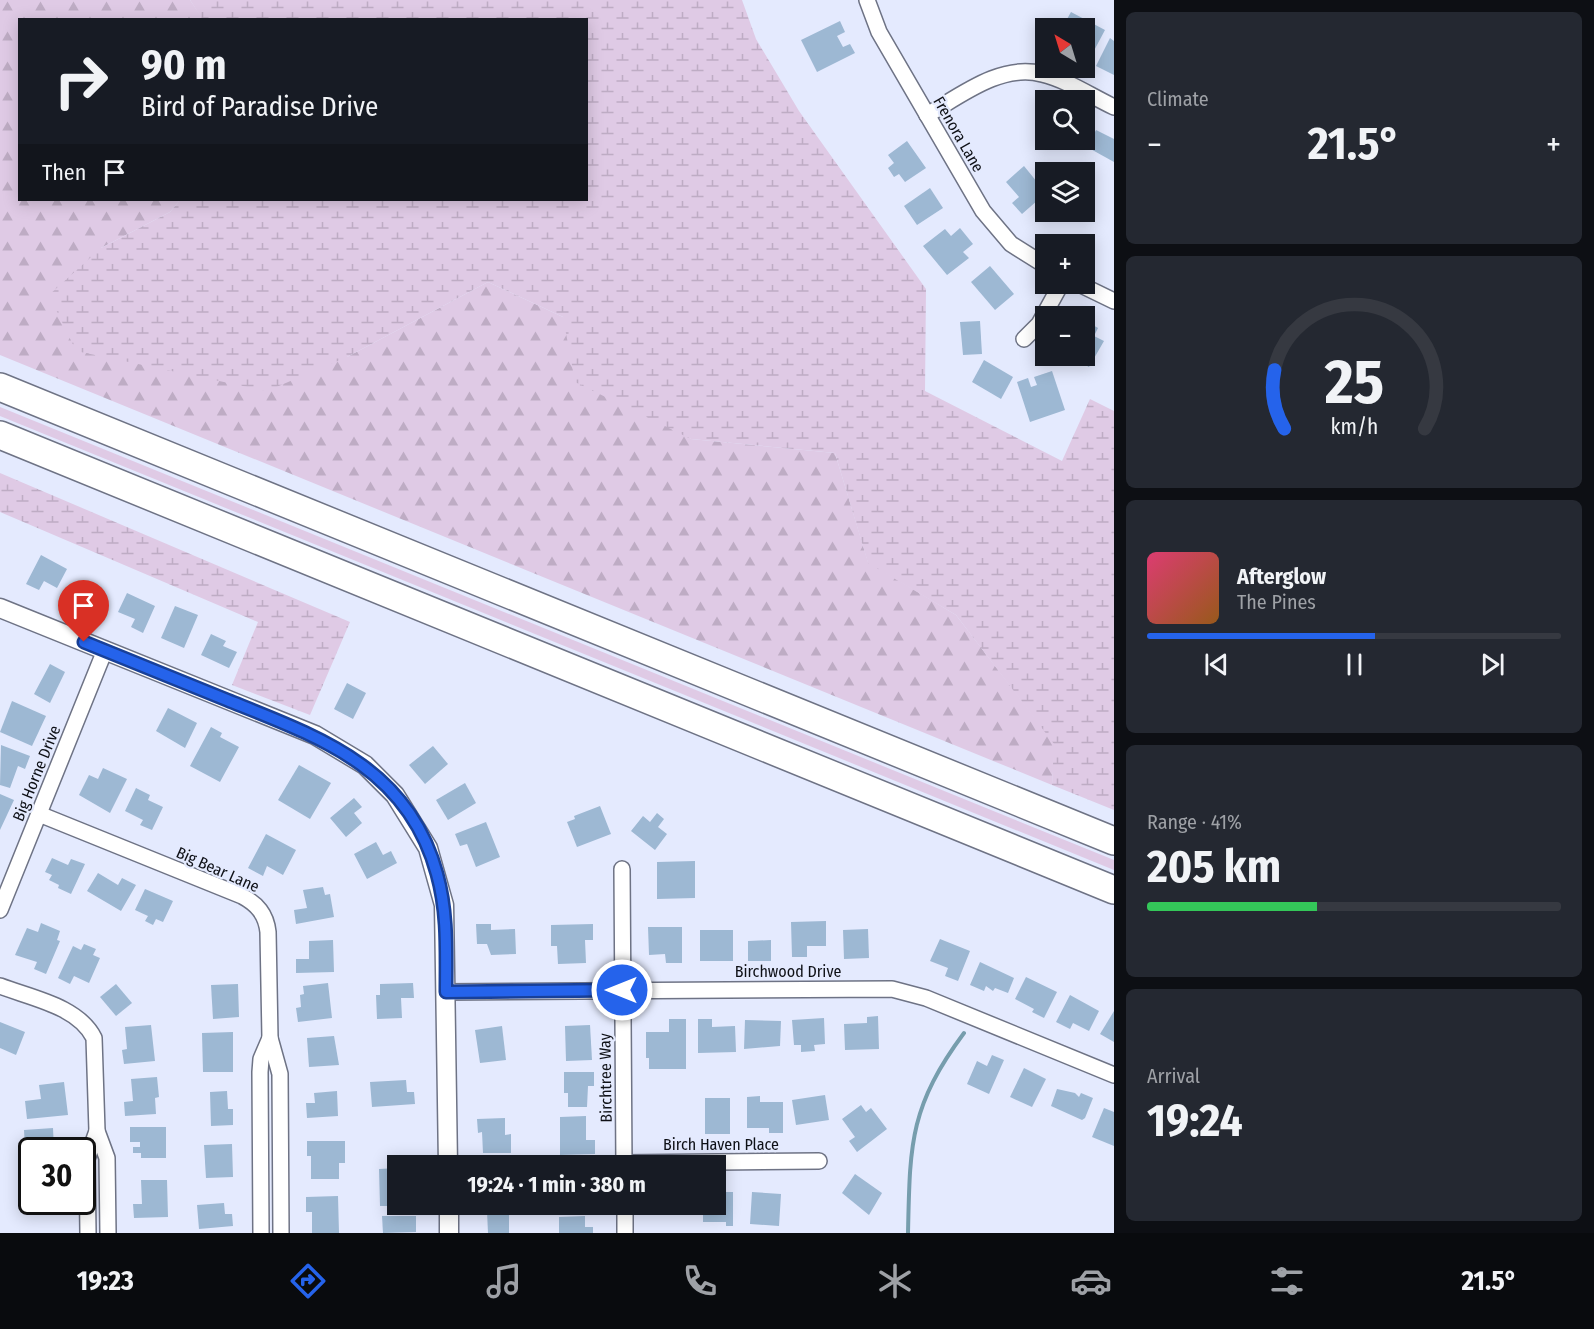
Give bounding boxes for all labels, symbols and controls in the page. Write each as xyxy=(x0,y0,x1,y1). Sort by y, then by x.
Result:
north arrow xyxy=(1035,18,1095,78)
map controls xyxy=(1035,18,1095,366)
text: 90 m xyxy=(141,40,226,90)
icon: right xyxy=(42,42,120,120)
text: Climate xyxy=(1147,87,1209,111)
button: search xyxy=(1035,90,1095,150)
text: Bird of Paradise Drive xyxy=(141,91,378,123)
street label: Frenora Lane xyxy=(929,93,988,176)
text: 21.5° xyxy=(1308,117,1400,171)
text: − xyxy=(1147,125,1162,165)
text: + xyxy=(1546,125,1561,165)
icon: arrive xyxy=(98,156,131,189)
text: Then xyxy=(42,159,86,186)
button: layers xyxy=(1035,162,1095,222)
button: + xyxy=(1035,234,1095,294)
button: − xyxy=(1035,306,1095,366)
text: 25 xyxy=(1323,345,1384,420)
text: km/h xyxy=(1330,415,1378,441)
text: Afterglow xyxy=(1237,563,1326,590)
pin xyxy=(58,580,109,642)
icon: arrive xyxy=(67,589,100,622)
text: The Pines xyxy=(1237,590,1316,614)
icon: previous xyxy=(1200,648,1233,681)
icon: pause xyxy=(1338,648,1371,681)
icon: next xyxy=(1476,648,1509,681)
street label: Big Horne Drive xyxy=(9,722,64,824)
text: Range · 41% xyxy=(1147,810,1242,834)
text: 205 km xyxy=(1147,840,1281,894)
street label: Big Bear Lane xyxy=(173,843,262,896)
position arrow xyxy=(590,958,654,1022)
street label: Birchwood Drive xyxy=(735,962,841,981)
street label: Birchtree Way xyxy=(595,1032,616,1123)
text: Arrival xyxy=(1147,1064,1200,1088)
text: 19:24 xyxy=(1147,1094,1243,1148)
street label: Birch Haven Place xyxy=(663,1135,779,1154)
speed limit sign: 30 xyxy=(18,1137,96,1215)
text: 19:24 · 1 min · 380 m xyxy=(467,1171,646,1198)
icon: directions xyxy=(287,1260,329,1302)
icon: music xyxy=(483,1260,525,1302)
icon: phone xyxy=(679,1260,721,1302)
icon: climate xyxy=(874,1260,916,1302)
icon: car xyxy=(1070,1260,1112,1302)
icon: filters xyxy=(1266,1260,1308,1302)
text: 19:23 xyxy=(77,1265,134,1297)
text: 21.5° xyxy=(1462,1265,1517,1297)

